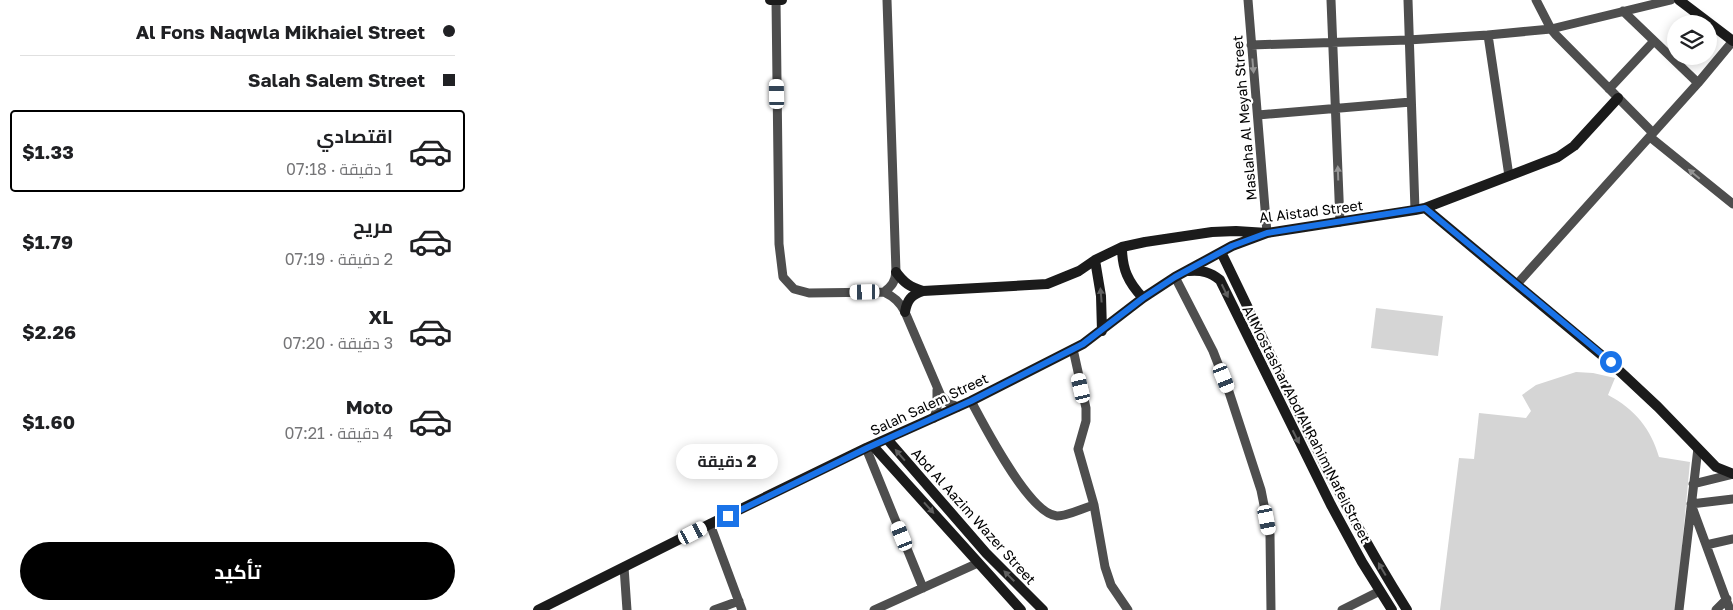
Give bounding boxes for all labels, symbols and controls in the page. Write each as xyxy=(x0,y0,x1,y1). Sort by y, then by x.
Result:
map controls xyxy=(1667,15,1717,65)
button: layers xyxy=(1667,15,1717,65)
text: Al Fons Naqwla Mikhaiel Street xyxy=(136,20,425,43)
street label: Maslaha Al Meyah Street xyxy=(1228,35,1260,201)
one-way arrow xyxy=(1250,58,1258,74)
text: Salah Salem Street xyxy=(248,68,425,91)
car xyxy=(769,79,784,109)
text: اقتصادي xyxy=(317,124,393,147)
icon: car xyxy=(408,129,453,174)
text: $1.33 xyxy=(22,140,74,163)
text: 1 دقيقة · 07:18 xyxy=(286,159,393,179)
one-way arrow xyxy=(1334,165,1342,181)
one-way arrow xyxy=(1688,169,1701,180)
street label: Al Aistad Street xyxy=(1258,196,1364,226)
text: مريح xyxy=(353,214,393,237)
icon: car xyxy=(408,219,453,264)
text: $1.79 xyxy=(22,230,73,253)
text: 2 دقيقة · 07:19 xyxy=(285,249,393,269)
car xyxy=(849,284,880,300)
one-way arrow xyxy=(1221,284,1229,298)
one-way arrow xyxy=(1096,287,1104,303)
street label: Al Mostashar Abd Al Rahim Nafei Street xyxy=(1239,302,1375,546)
text: XL xyxy=(368,305,393,328)
icon: car xyxy=(408,309,453,354)
text: $2.26 xyxy=(22,320,76,343)
text: 3 دقيقة · 07:20 xyxy=(283,333,393,353)
route start xyxy=(1600,351,1622,373)
car xyxy=(1211,361,1236,395)
street label: Salah Salem Street xyxy=(867,369,991,439)
car xyxy=(1070,372,1091,404)
text: Moto xyxy=(346,395,393,418)
icon: car xyxy=(408,399,453,444)
text: $1.60 xyxy=(22,410,75,433)
text: 4 دقيقة · 07:21 xyxy=(285,423,393,443)
one-way arrow xyxy=(1292,430,1300,444)
callout: 2 دقيقة xyxy=(677,444,779,478)
street label: Abd Al Aazim Wazer Street xyxy=(908,444,1040,588)
one-way arrow xyxy=(894,449,906,461)
text: 2 دقيقة xyxy=(698,451,757,471)
one-way arrow xyxy=(923,502,935,514)
car xyxy=(1256,504,1277,536)
route end xyxy=(717,505,739,527)
car xyxy=(889,519,914,553)
car xyxy=(676,520,709,546)
button: تأكيد xyxy=(20,542,455,600)
one-way arrow xyxy=(1377,562,1386,575)
one-way arrow xyxy=(1003,570,1015,582)

